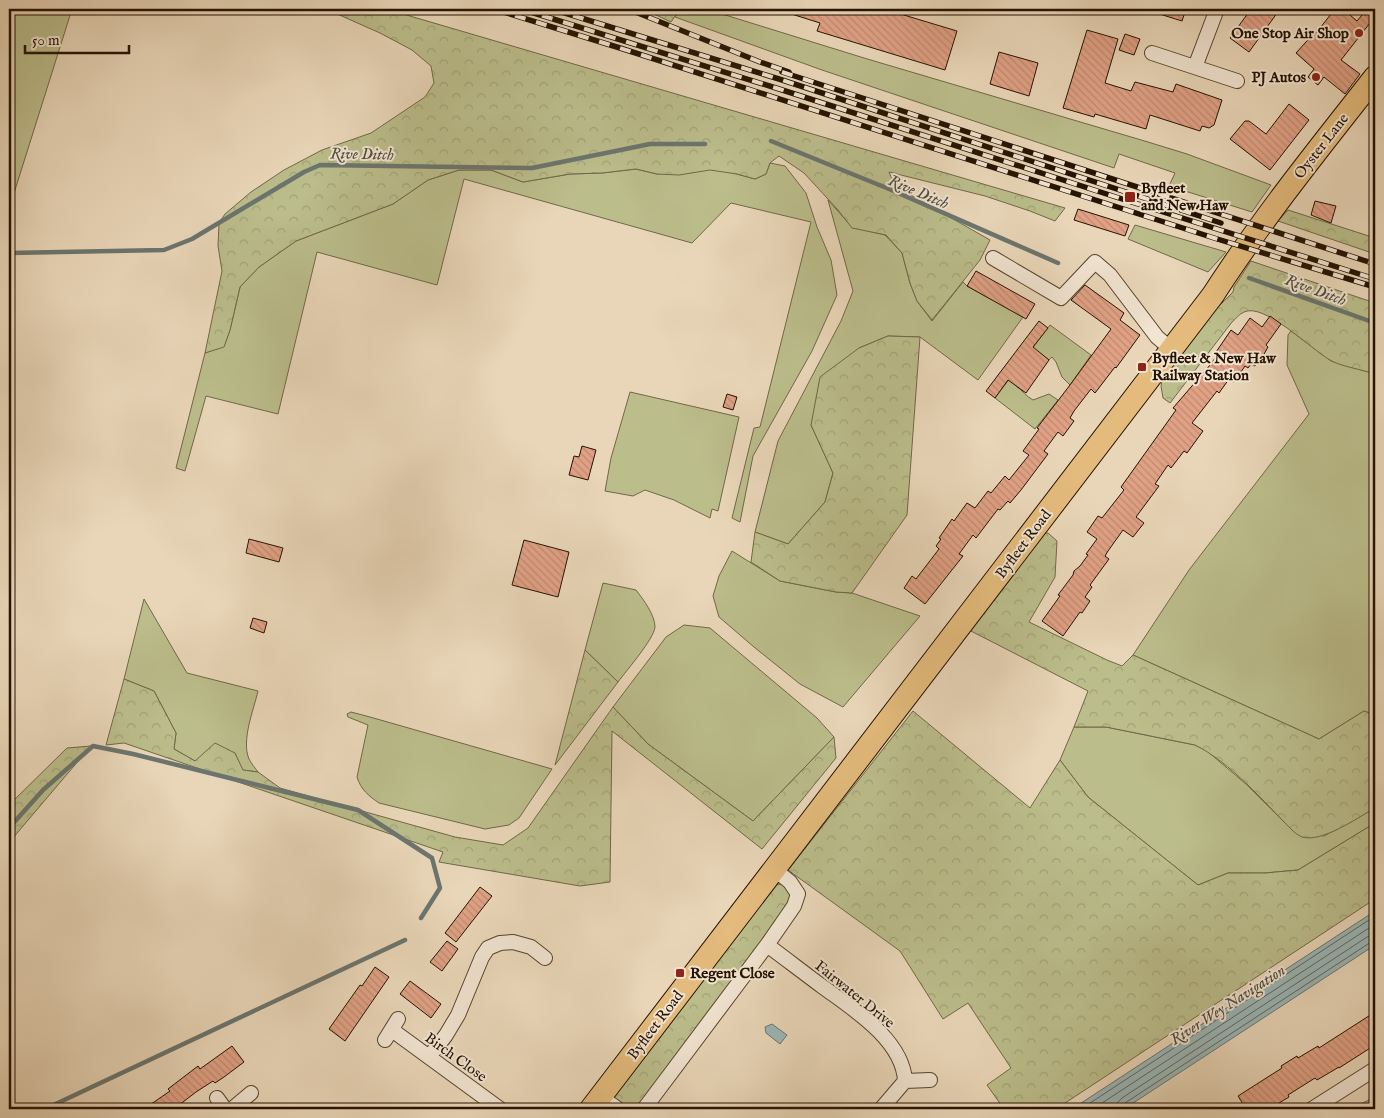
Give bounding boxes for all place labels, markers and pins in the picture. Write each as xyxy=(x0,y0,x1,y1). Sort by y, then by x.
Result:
place label: One Stop Air Shop xyxy=(1231,24,1349,43)
marker: One Stop Air Shop xyxy=(1353,27,1365,39)
place label: PJ Autos xyxy=(1252,68,1307,87)
marker: PJ Autos xyxy=(1310,71,1322,83)
place label: Byfleet and New Haw xyxy=(1141,179,1229,215)
marker: Byfleet and New Haw xyxy=(1123,190,1137,204)
place label: Byfleet & New Haw Railway Station xyxy=(1152,349,1277,385)
marker: Byfleet & New Haw Railway Station xyxy=(1136,361,1148,373)
place label: Regent Close xyxy=(690,964,775,983)
marker: Regent Close xyxy=(674,967,686,979)

